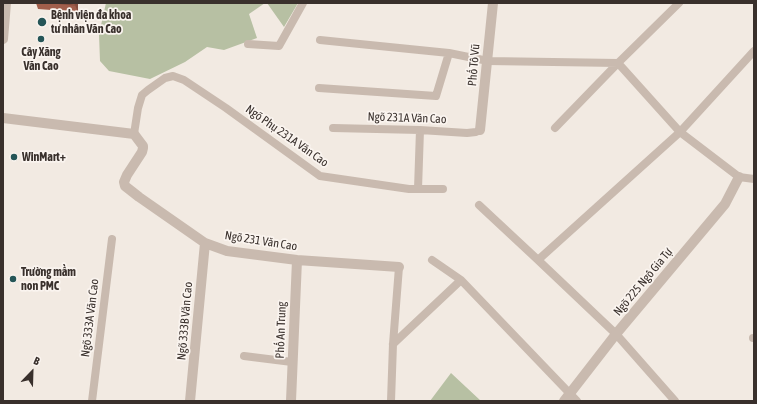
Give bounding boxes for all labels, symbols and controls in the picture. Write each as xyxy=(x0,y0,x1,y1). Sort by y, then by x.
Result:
place label: Bệnh viện đa khoa tư nhân Văn Cao xyxy=(51,8,131,36)
marker: Bệnh viện đa khoa tư nhân Văn Cao xyxy=(36,16,48,28)
marker: Cây Xăng Văn Cao xyxy=(36,34,46,44)
street label: Phố Tô Vũ xyxy=(465,43,483,87)
place label: Cây Xăng Văn Cao xyxy=(21,45,61,73)
street label: Ngõ Phụ 231A Văn Cao xyxy=(243,102,331,170)
street label: Ngõ 231A Văn Cao xyxy=(367,109,447,127)
place label: WinMart+ xyxy=(22,150,66,164)
marker: WinMart+ xyxy=(9,152,19,162)
street label: Ngõ 231 Văn Cao xyxy=(224,228,298,254)
street label: Ngõ 225 Ngô Gia Tự xyxy=(611,245,675,319)
place label: Trường mầm non PMC xyxy=(21,265,76,293)
marker: Trường mầm non PMC xyxy=(8,274,18,284)
street label: Ngõ 333A Văn Cao xyxy=(78,278,102,358)
street label: Ngõ 333B Văn Cao xyxy=(174,281,196,361)
street label: Phố An Trung xyxy=(273,301,289,359)
north arrow xyxy=(12,352,52,392)
text: B xyxy=(32,354,41,367)

